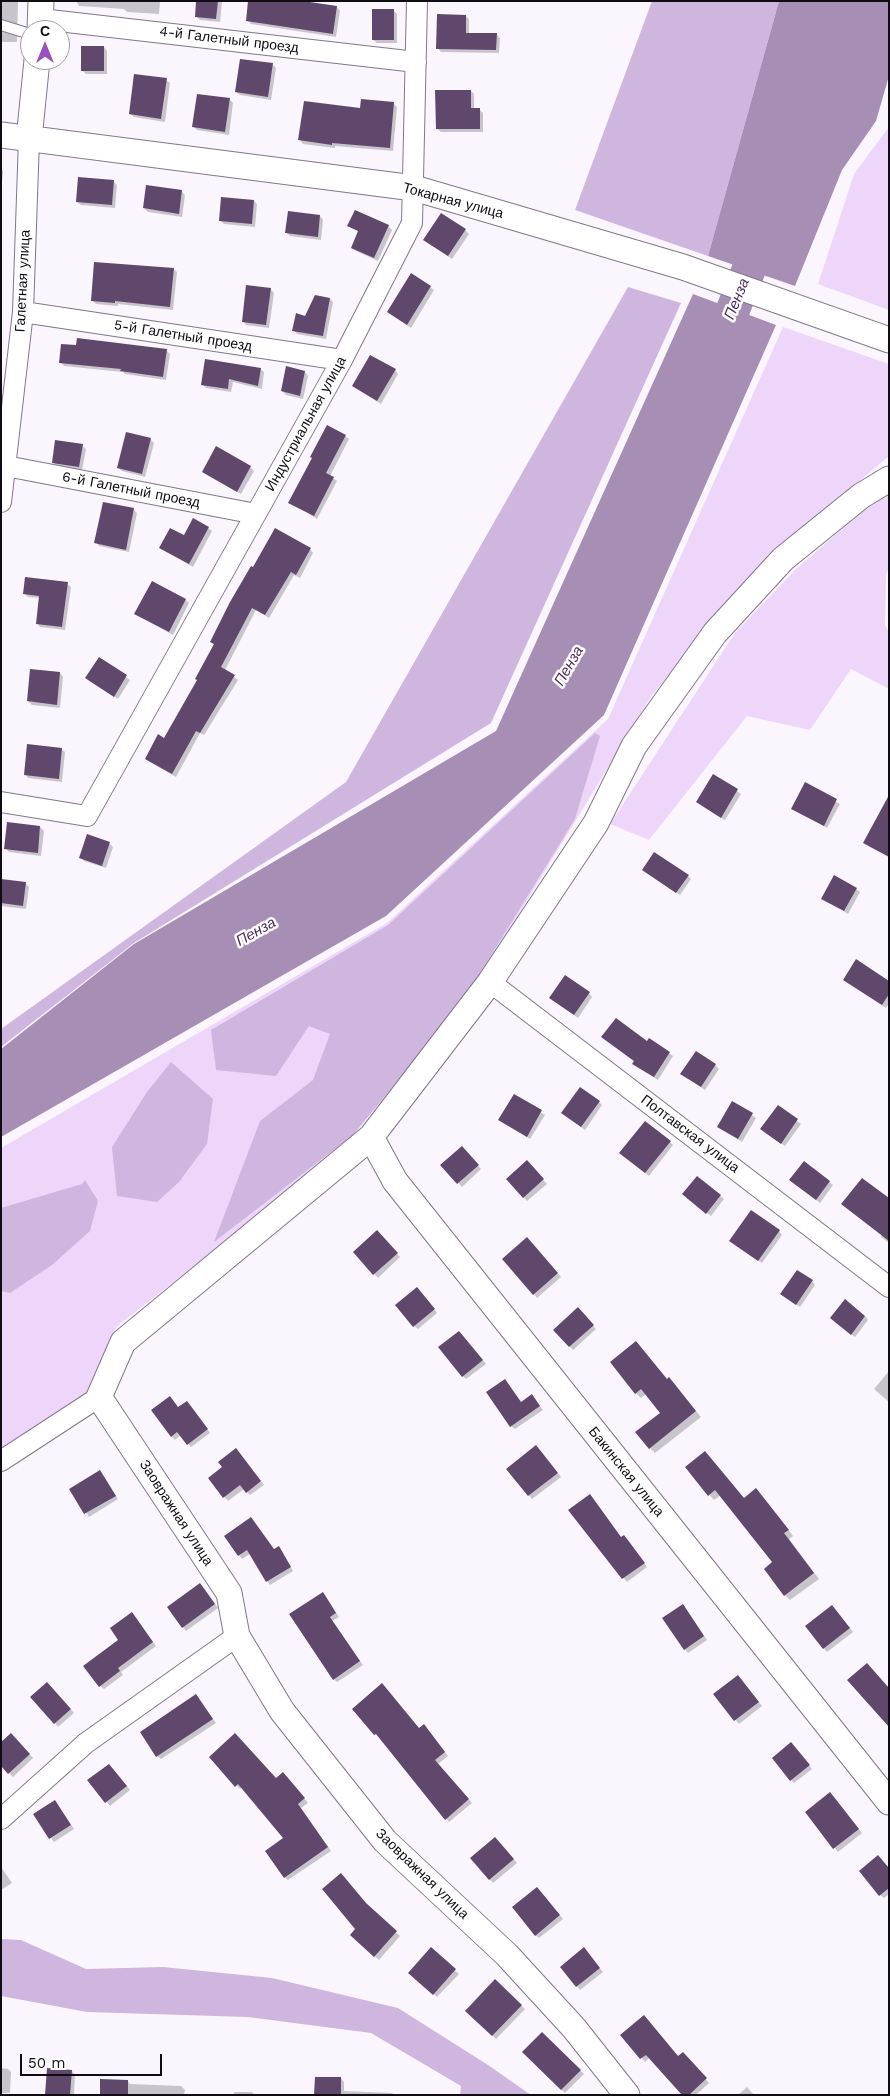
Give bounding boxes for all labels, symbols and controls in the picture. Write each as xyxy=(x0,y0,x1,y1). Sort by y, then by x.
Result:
north arrow xyxy=(20,20,70,70)
text: С xyxy=(40,23,50,39)
street label: 4-й Галетный проезд xyxy=(158,23,300,57)
street label: Токарная улица xyxy=(401,179,505,223)
street label: Галетная улица xyxy=(12,229,34,333)
water label: Пенза xyxy=(721,276,753,322)
street label: 5-й Галетный проезд xyxy=(113,317,253,355)
street label: Индустриальная улица xyxy=(262,354,350,494)
street label: 6-й Галетный проезд xyxy=(61,468,201,512)
water label: Пенза xyxy=(551,643,587,689)
water label: Пенза xyxy=(233,914,279,950)
street label: Полтавская улица xyxy=(637,1091,743,1177)
street label: Бакинская улица xyxy=(585,1424,667,1520)
street label: Заовражная улица xyxy=(136,1457,216,1569)
street label: Заовражная улица xyxy=(372,1825,472,1923)
scale bar xyxy=(22,2044,165,2076)
text: 50 m xyxy=(28,2054,65,2072)

